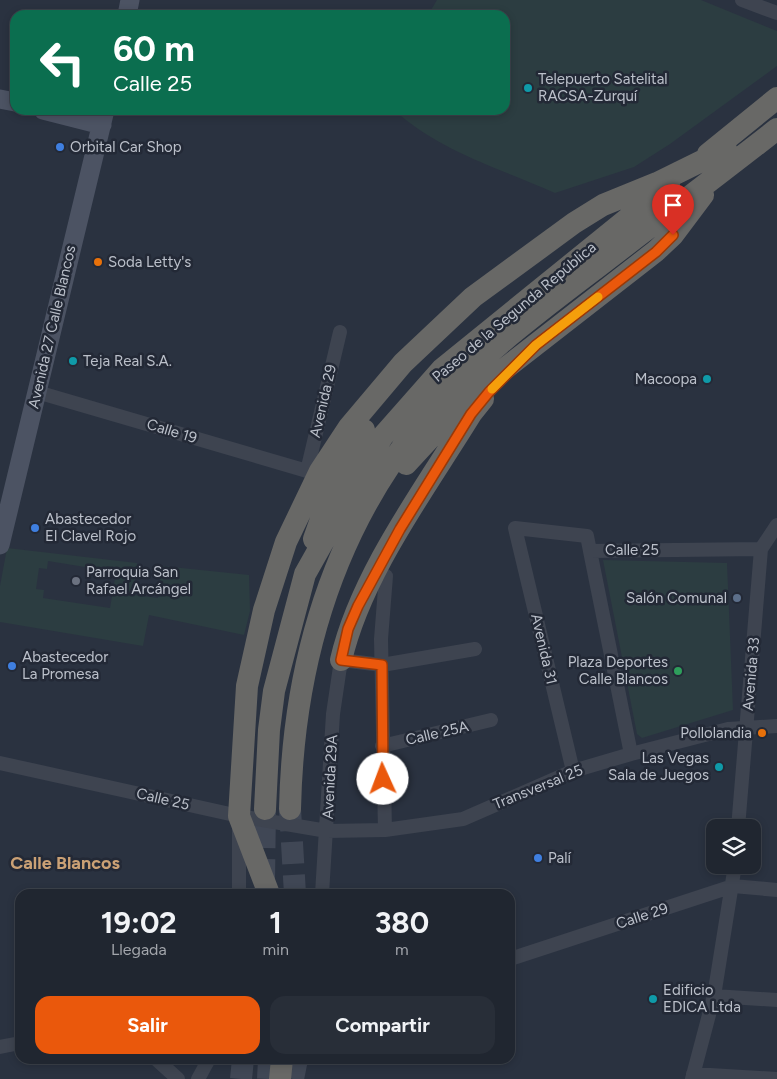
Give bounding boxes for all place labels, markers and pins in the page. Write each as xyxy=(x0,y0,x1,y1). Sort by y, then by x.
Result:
place label: Telepuerto Satelital RACSA-Zurquí xyxy=(538,70,668,105)
marker: Telepuerto Satelital RACSA-Zurquí xyxy=(522,82,534,94)
place label: Orbital Car Shop xyxy=(70,138,182,156)
marker: Orbital Car Shop xyxy=(54,141,66,153)
pin xyxy=(652,184,694,235)
place label: Soda Letty's xyxy=(108,253,191,271)
marker: Soda Letty's xyxy=(92,256,104,268)
place label: Teja Real S.A. xyxy=(83,352,172,370)
marker: Teja Real S.A. xyxy=(67,355,79,367)
place label: Macoopa xyxy=(635,370,697,388)
marker: Macoopa xyxy=(701,373,713,385)
place label: Abastecedor El Clavel Rojo xyxy=(45,510,136,545)
marker: Abastecedor El Clavel Rojo xyxy=(29,522,41,534)
place label: Parroquia San Rafael Arcángel xyxy=(86,563,191,598)
marker: Parroquia San Rafael Arcángel xyxy=(70,575,82,587)
place label: Salón Comunal xyxy=(626,589,727,607)
marker: Salón Comunal xyxy=(731,592,743,604)
place label: Abastecedor La Promesa xyxy=(22,648,108,683)
place label: Plaza Deportes Calle Blancos xyxy=(568,653,668,688)
marker: Abastecedor La Promesa xyxy=(6,660,18,672)
marker: Plaza Deportes Calle Blancos xyxy=(672,665,684,677)
place label: Pollolandia xyxy=(680,724,752,742)
marker: Pollolandia xyxy=(756,727,768,739)
place label: Las Vegas Sala de Juegos xyxy=(608,749,709,784)
marker: Las Vegas Sala de Juegos xyxy=(713,761,725,773)
place label: Palí xyxy=(548,849,572,867)
marker: Palí xyxy=(532,852,544,864)
place label: Edificio EDICA Ltda xyxy=(663,981,741,1016)
marker: Edificio EDICA Ltda xyxy=(647,993,659,1005)

